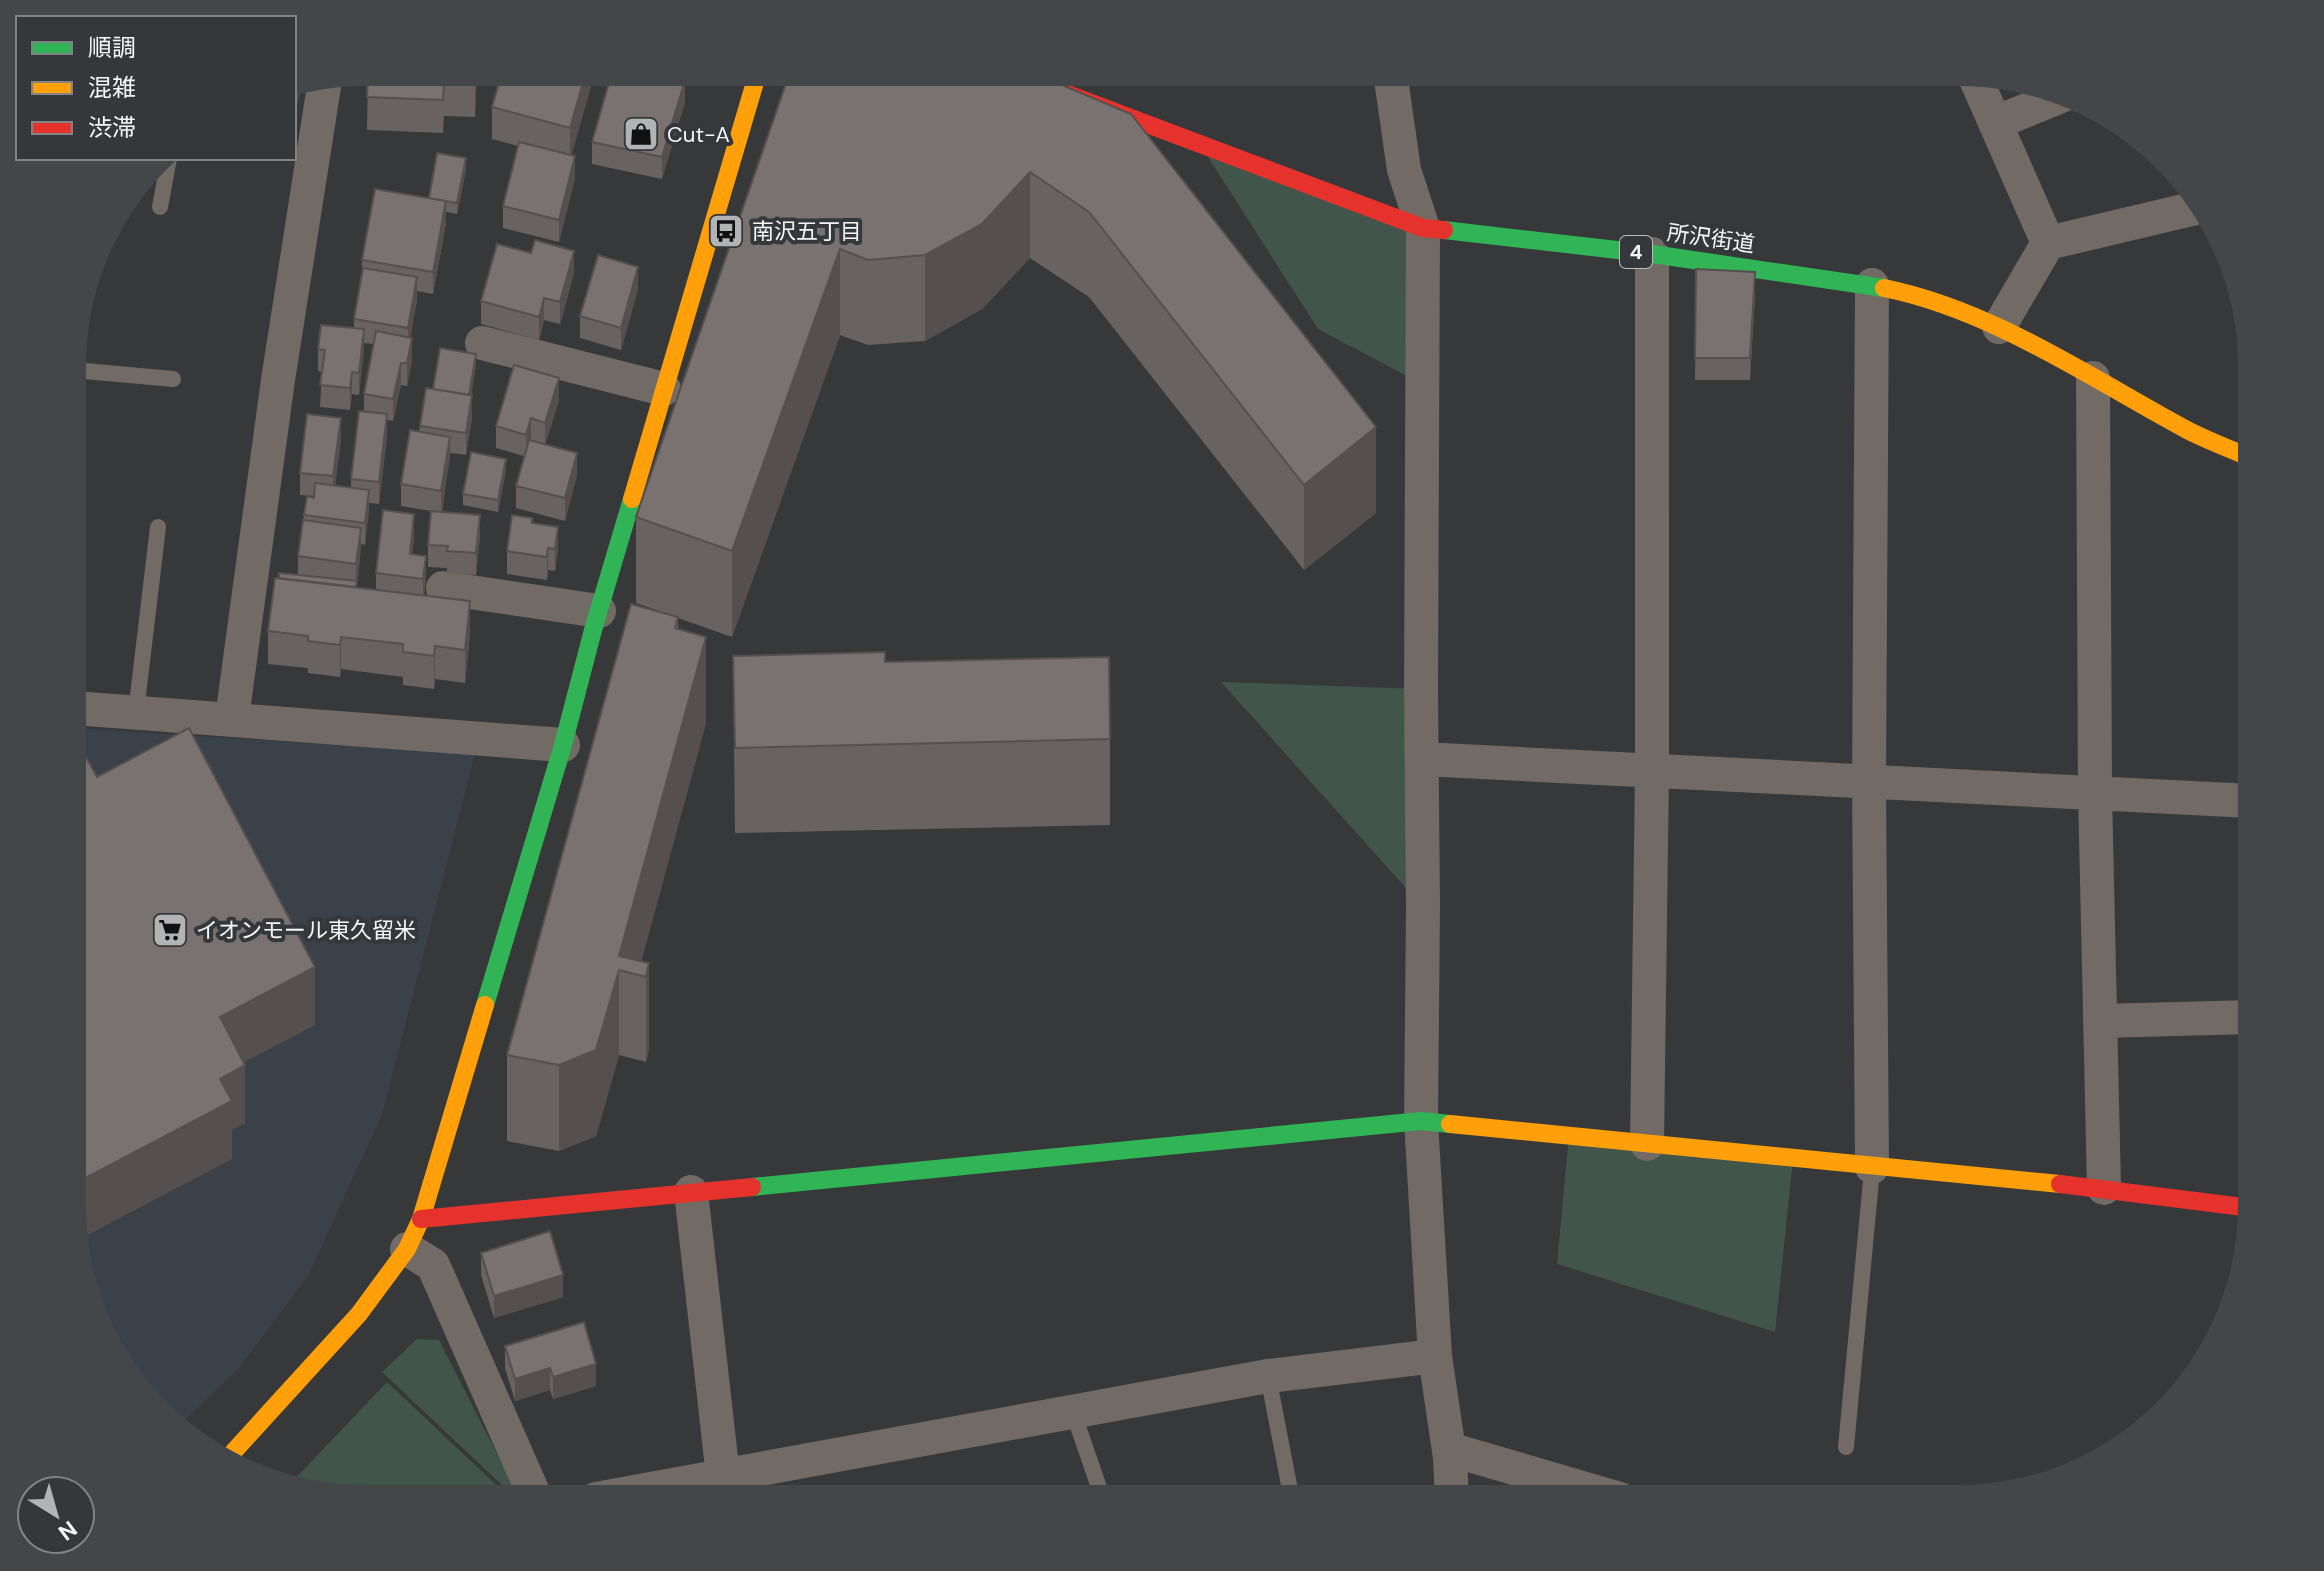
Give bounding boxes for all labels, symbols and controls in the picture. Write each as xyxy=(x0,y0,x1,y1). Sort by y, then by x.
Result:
legend xyxy=(16,16,296,160)
text: 順調 xyxy=(88,32,136,63)
text: 混雑 xyxy=(88,72,136,103)
text: 渋滞 xyxy=(88,112,136,143)
shop icon: Cut-A xyxy=(622,115,660,153)
place label: Cut-A xyxy=(667,120,730,149)
bus stop icon: 南沢五丁目 xyxy=(707,212,745,250)
place label: 南沢五丁目 xyxy=(752,217,862,246)
street label: 所沢街道 xyxy=(1665,218,1757,259)
road number: 4 xyxy=(1620,236,1652,268)
supermarket icon: イオンモール東久留米 xyxy=(151,911,189,949)
place label: イオンモール東久留米 xyxy=(196,916,416,945)
north arrow xyxy=(16,1475,96,1555)
text: N xyxy=(53,1514,83,1547)

